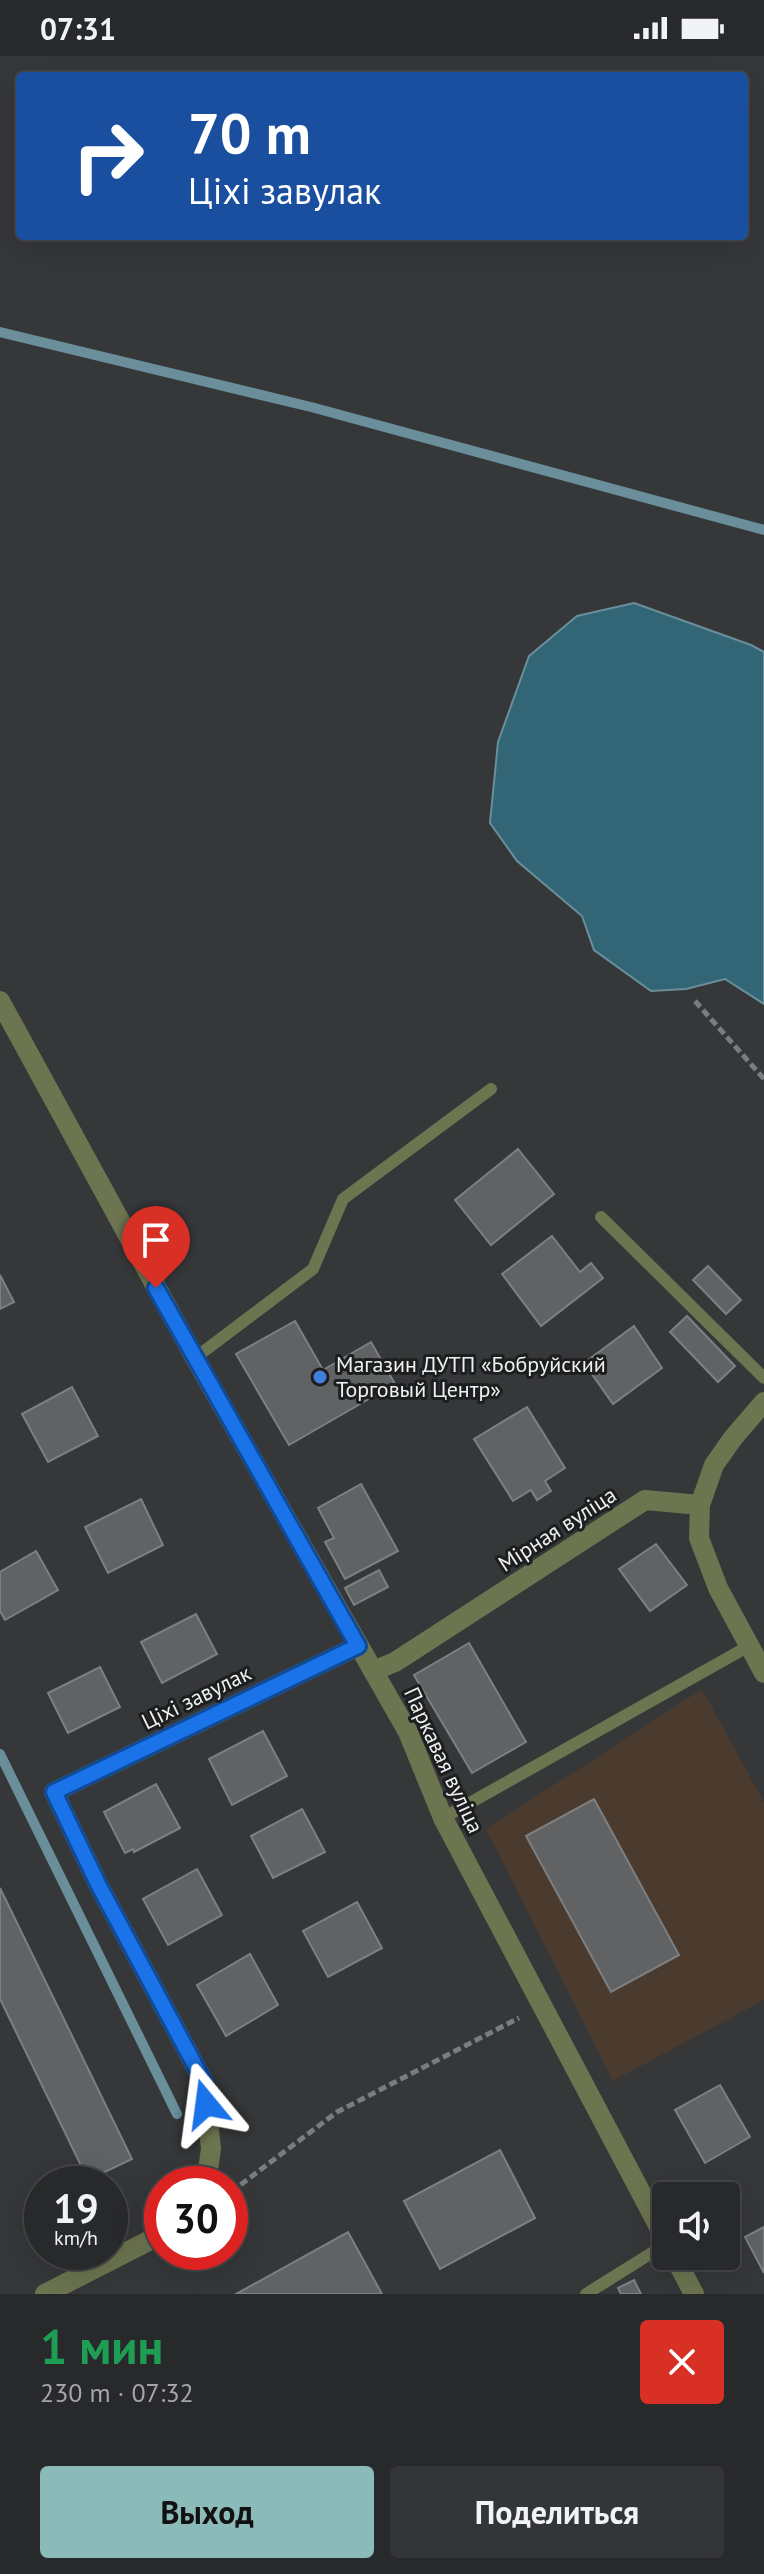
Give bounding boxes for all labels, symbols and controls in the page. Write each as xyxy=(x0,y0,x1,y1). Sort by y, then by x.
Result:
text: 07:31 xyxy=(40,9,116,48)
text: 70 m xyxy=(188,97,311,169)
icon: right xyxy=(56,104,160,208)
text: Ціхі завулак xyxy=(188,167,381,214)
pin xyxy=(122,1206,190,1288)
icon: arrive xyxy=(134,1218,178,1262)
place label: Магазин ДУТП «Бобруйский Торговый Центр» xyxy=(336,1350,606,1403)
marker: Магазин ДУТП «Бобруйский Торговый Центр» xyxy=(311,1368,329,1386)
street label: Мірная вуліца xyxy=(493,1480,621,1578)
street label: Ціхі завулак xyxy=(137,1658,256,1735)
street label: Паркавая вуліца xyxy=(398,1683,490,1837)
position arrow xyxy=(164,2062,248,2146)
speed limit sign: 30 xyxy=(144,2166,248,2270)
text: 19 xyxy=(53,2182,99,2234)
map controls xyxy=(652,2182,740,2270)
button: sound xyxy=(652,2182,740,2270)
text: km/h xyxy=(54,2225,98,2251)
text: 1 мин xyxy=(40,2315,163,2377)
button: close xyxy=(640,2320,724,2404)
text: 230 m · 07:32 xyxy=(40,2376,194,2409)
button: Выход xyxy=(40,2466,374,2558)
button: Поделиться xyxy=(390,2466,724,2558)

